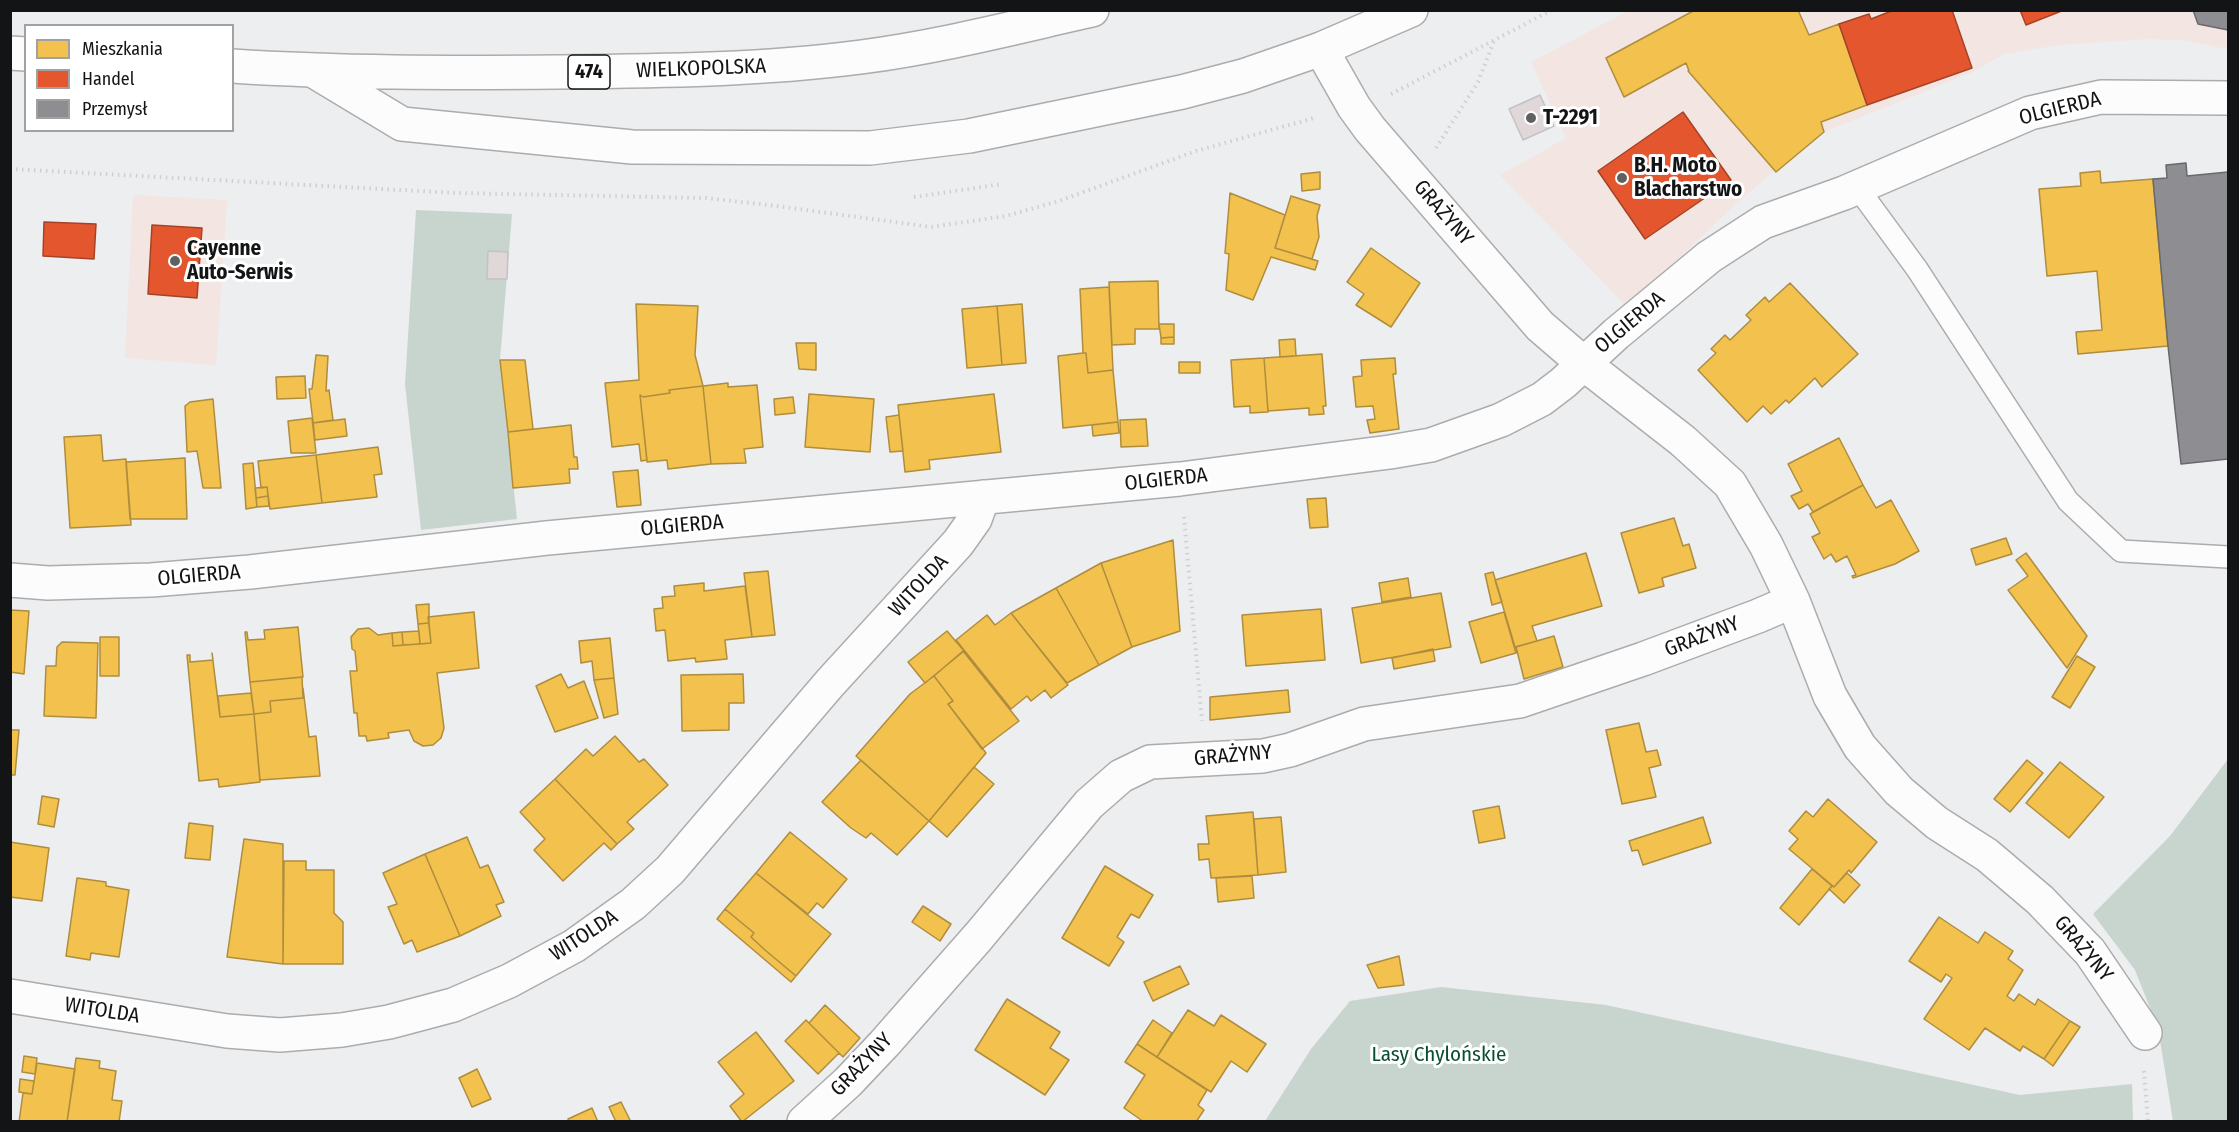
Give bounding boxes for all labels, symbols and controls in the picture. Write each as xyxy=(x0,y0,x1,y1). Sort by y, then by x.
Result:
legend xyxy=(24,24,234,132)
text: Mieszkania xyxy=(82,38,163,60)
street label: WIELKOPOLSKA xyxy=(636,54,766,84)
road number: 474 xyxy=(568,55,610,89)
text: Handel xyxy=(82,68,135,90)
street label: OLGIERDA xyxy=(2016,87,2104,131)
text: Przemysł xyxy=(82,98,147,120)
place label: T-2291 xyxy=(1543,105,1598,131)
marker: T-2291 xyxy=(1524,111,1538,125)
place label: B.H. Moto Blacharstwo xyxy=(1634,153,1742,203)
marker: B.H. Moto Blacharstwo xyxy=(1615,171,1629,185)
street label: GRAŻYNY xyxy=(1408,175,1478,251)
place label: Cayenne Auto-Serwis xyxy=(187,236,293,286)
marker: Cayenne Auto-Serwis xyxy=(168,254,182,268)
street label: OLGIERDA xyxy=(1590,287,1670,359)
street label: OLGIERDA xyxy=(1123,463,1209,497)
street label: OLGIERDA xyxy=(639,510,725,542)
street label: WITOLDA xyxy=(884,550,954,622)
street label: OLGIERDA xyxy=(156,560,242,592)
street label: GRAŻYNY xyxy=(1661,611,1743,663)
street label: GRAŻYNY xyxy=(1193,740,1273,772)
street label: WITOLDA xyxy=(545,905,623,967)
street label: GRAŻYNY xyxy=(2048,911,2118,987)
street label: WITOLDA xyxy=(63,993,141,1029)
street label: GRAŻYNY xyxy=(826,1028,898,1102)
park label: Lasy Chylońskie xyxy=(1372,1042,1506,1068)

